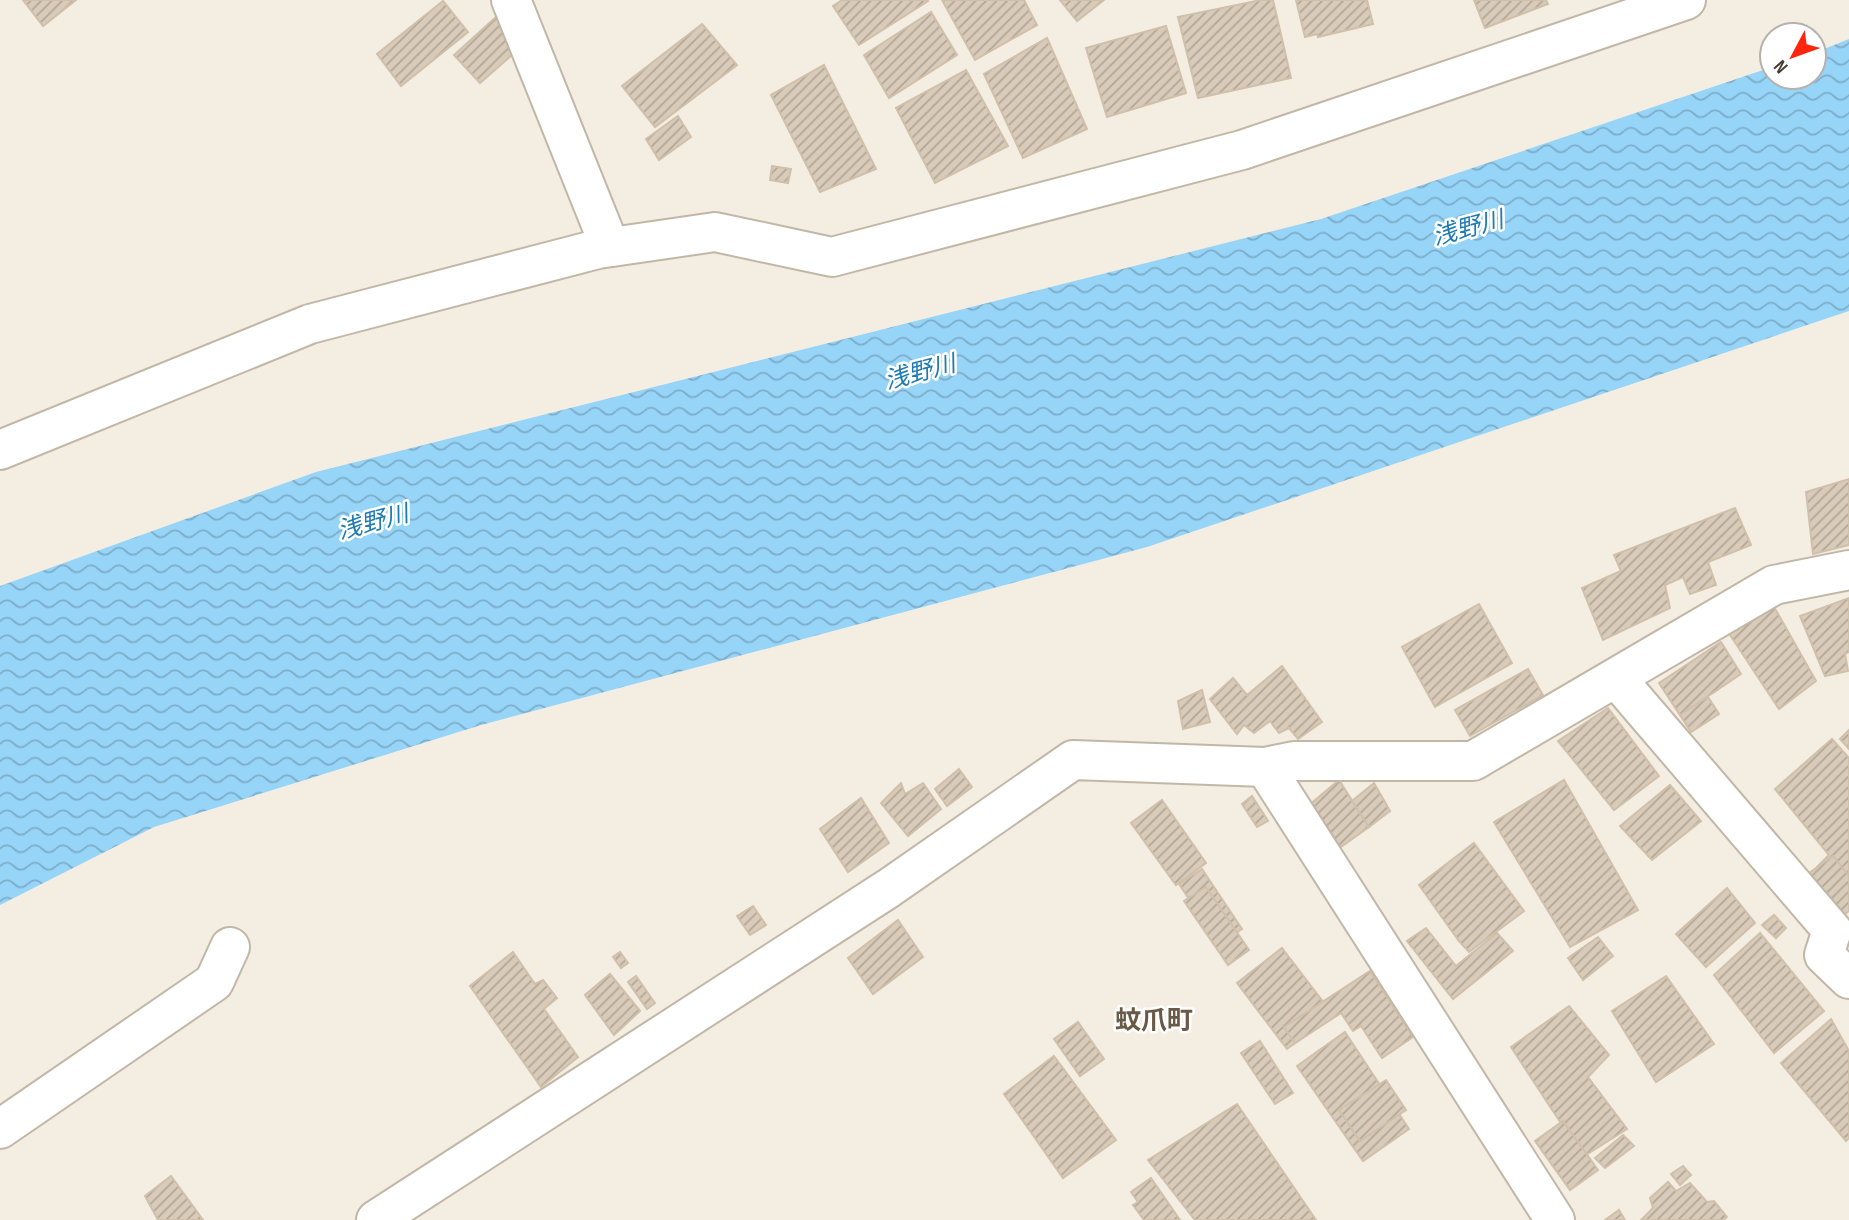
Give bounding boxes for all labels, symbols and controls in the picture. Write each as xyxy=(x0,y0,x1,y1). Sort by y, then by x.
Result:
north arrow xyxy=(1758,21,1828,91)
text: N xyxy=(1769,55,1793,78)
water label: 浅野川 xyxy=(1430,204,1510,252)
water label: 浅野川 xyxy=(882,348,962,396)
water label: 浅野川 xyxy=(335,498,415,546)
district label: 蚊爪町 xyxy=(1115,1006,1193,1037)

